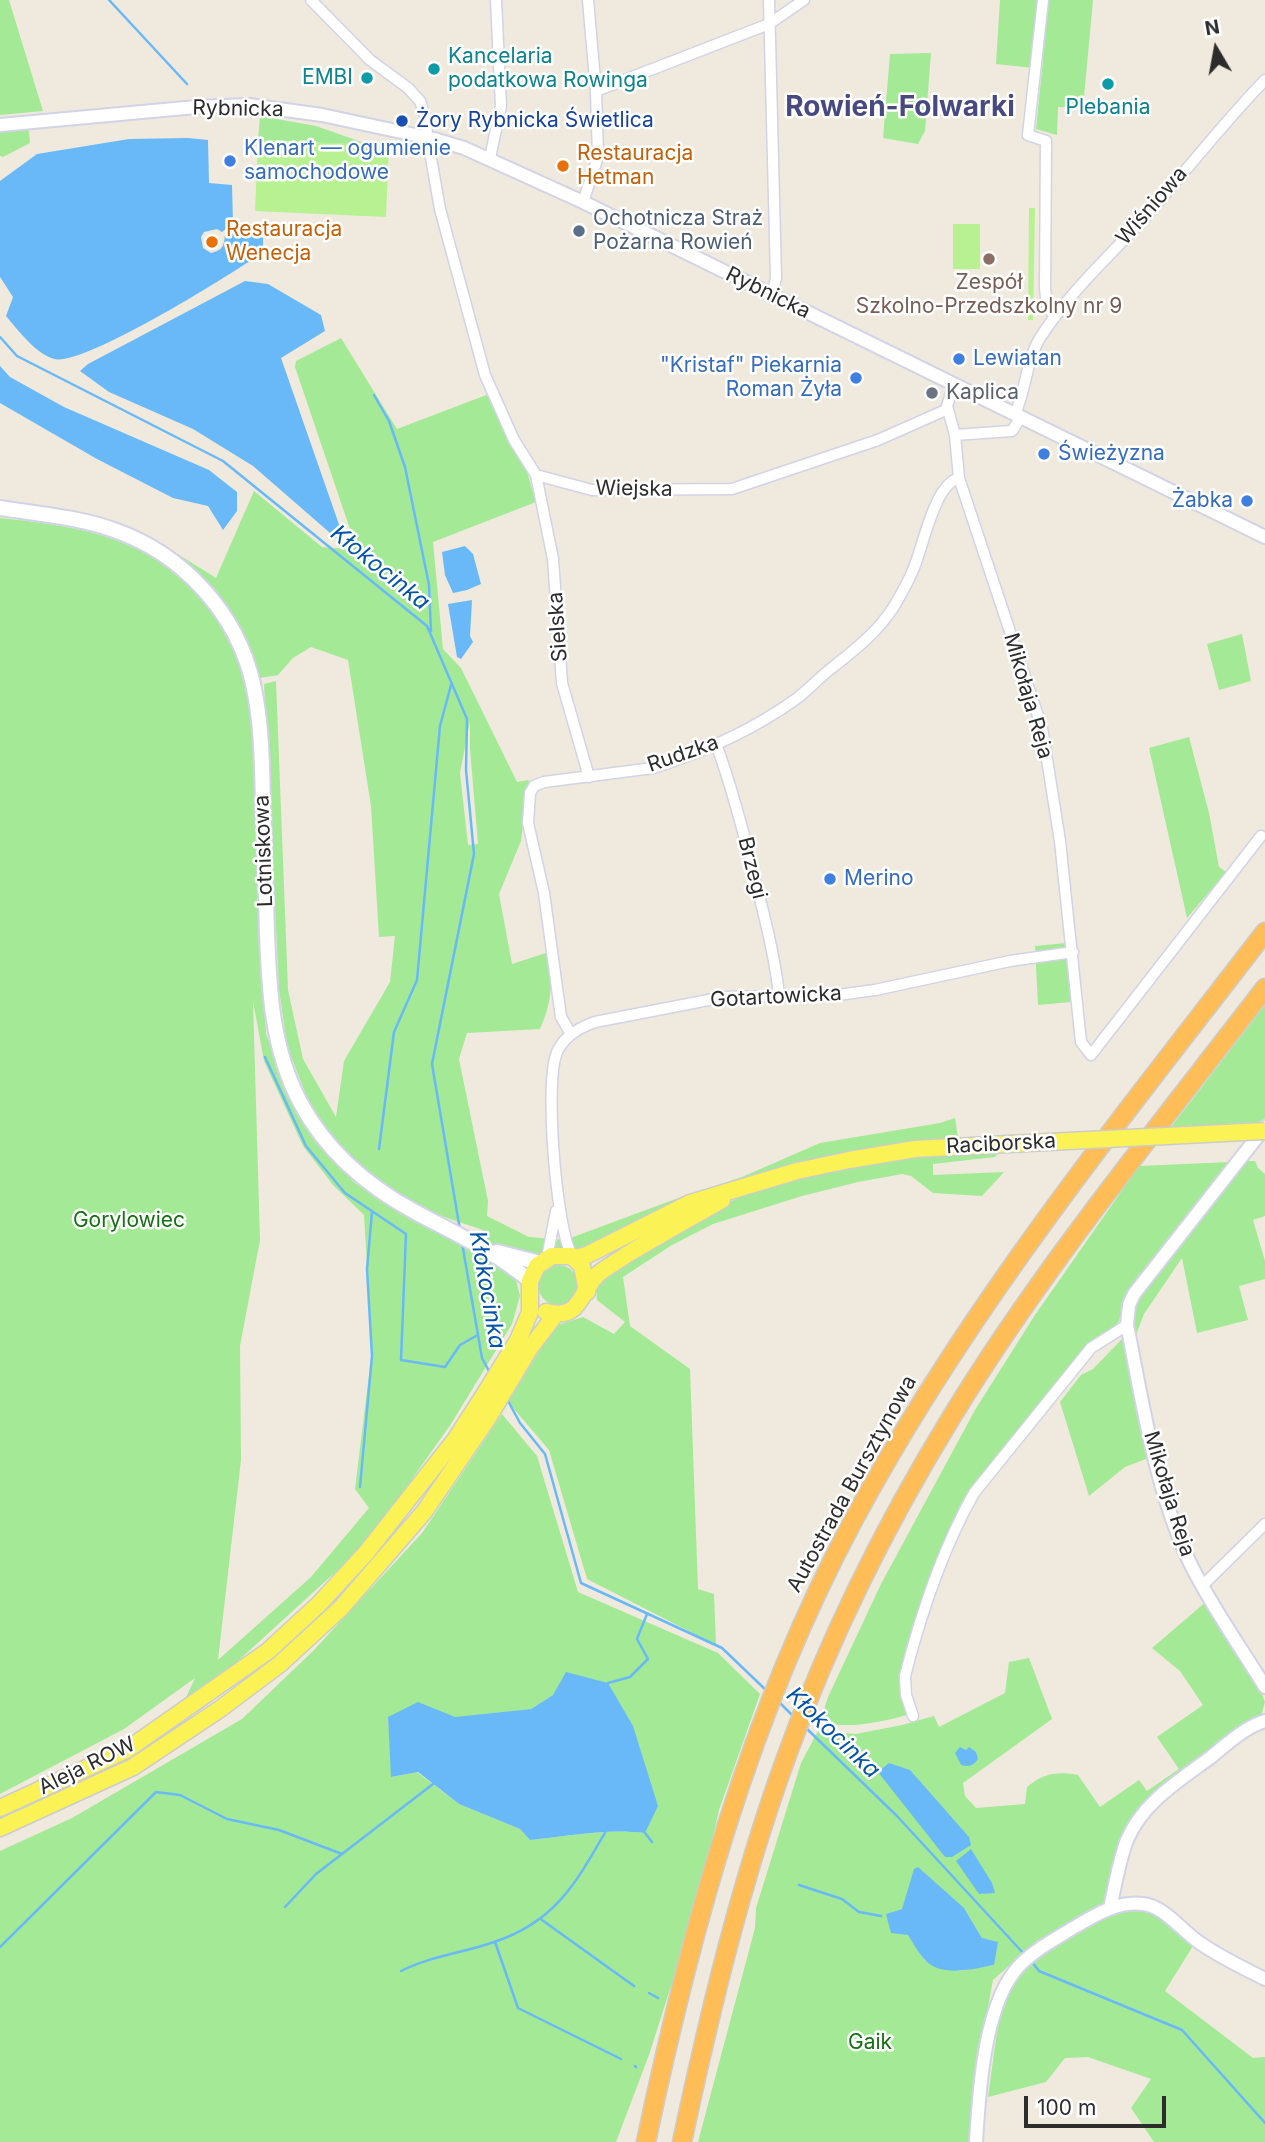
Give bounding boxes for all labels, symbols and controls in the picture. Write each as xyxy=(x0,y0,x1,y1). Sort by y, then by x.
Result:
north arrow xyxy=(1181,14,1251,84)
text: N xyxy=(1203,15,1221,40)
place label: Kancelaria podatkowa Rowinga xyxy=(448,44,648,94)
marker: Kancelaria podatkowa Rowinga xyxy=(426,61,442,77)
place label: EMBI xyxy=(302,65,353,91)
marker: EMBI xyxy=(359,70,375,86)
marker: Plebania xyxy=(1100,76,1116,92)
district label: Rowień-Folwarki xyxy=(785,91,1015,125)
place label: Plebania xyxy=(1066,95,1150,121)
street label: Rybnicka xyxy=(192,96,284,122)
place label: Żory Rybnicka Świetlica xyxy=(416,108,654,134)
marker: Żory Rybnicka Świetlica xyxy=(394,113,410,129)
place label: Klenart — ogumienie samochodowe xyxy=(244,136,451,186)
place label: Restauracja Hetman xyxy=(577,141,693,191)
marker: Klenart — ogumienie samochodowe xyxy=(222,153,238,169)
marker: Restauracja Hetman xyxy=(555,158,571,174)
street label: Wiśniowa xyxy=(1111,162,1193,250)
place label: Ochotnicza Straż Pożarna Rowień xyxy=(593,206,763,256)
place label: Restauracja Wenecja xyxy=(226,217,342,267)
marker: Ochotnicza Straż Pożarna Rowień xyxy=(571,223,587,239)
marker: Restauracja Wenecja xyxy=(204,234,220,250)
marker: Zespół Szkolno-Przedszkolny nr 9 xyxy=(981,251,997,267)
street label: Rybnicka xyxy=(722,262,814,324)
place label: Zespół Szkolno-Przedszkolny nr 9 xyxy=(856,270,1122,320)
place label: Lewiatan xyxy=(973,346,1062,372)
marker: Lewiatan xyxy=(951,351,967,367)
place label: "Kristaf" Piekarnia Roman Żyła xyxy=(660,353,842,403)
marker: "Kristaf" Piekarnia Roman Żyła xyxy=(848,370,864,386)
place label: Kaplica xyxy=(946,380,1019,406)
marker: Kaplica xyxy=(924,385,940,401)
place label: Świeżyzna xyxy=(1058,441,1165,467)
marker: Świeżyzna xyxy=(1036,446,1052,462)
street label: Wiejska xyxy=(595,476,673,502)
place label: Żabka xyxy=(1172,488,1233,514)
marker: Żabka xyxy=(1239,493,1255,509)
water label: Kłokocinka xyxy=(325,520,435,616)
street label: Sielska xyxy=(543,591,573,663)
street label: Mikołaja Reja xyxy=(998,630,1058,762)
street label: Rudzka xyxy=(644,730,722,778)
street label: Lotniskowa xyxy=(249,795,279,907)
street label: Brzegi xyxy=(732,834,772,902)
place label: Merino xyxy=(844,866,914,892)
marker: Merino xyxy=(822,871,838,887)
street label: Gotartowicka xyxy=(710,981,842,1013)
street label: Raciborska xyxy=(945,1129,1057,1159)
park label: Gorylowiec xyxy=(73,1208,185,1234)
water label: Kłokocinka xyxy=(463,1229,511,1351)
street label: Autostrada Bursztynowa xyxy=(782,1371,922,1597)
street label: Mikołaja Reja xyxy=(1138,1428,1200,1560)
water label: Kłokocinka xyxy=(781,1682,885,1784)
street label: Aleja ROW xyxy=(34,1732,140,1800)
park label: Gaik xyxy=(848,2030,892,2056)
scale bar xyxy=(1027,2082,1169,2126)
text: 100 m xyxy=(1037,2095,1096,2120)

